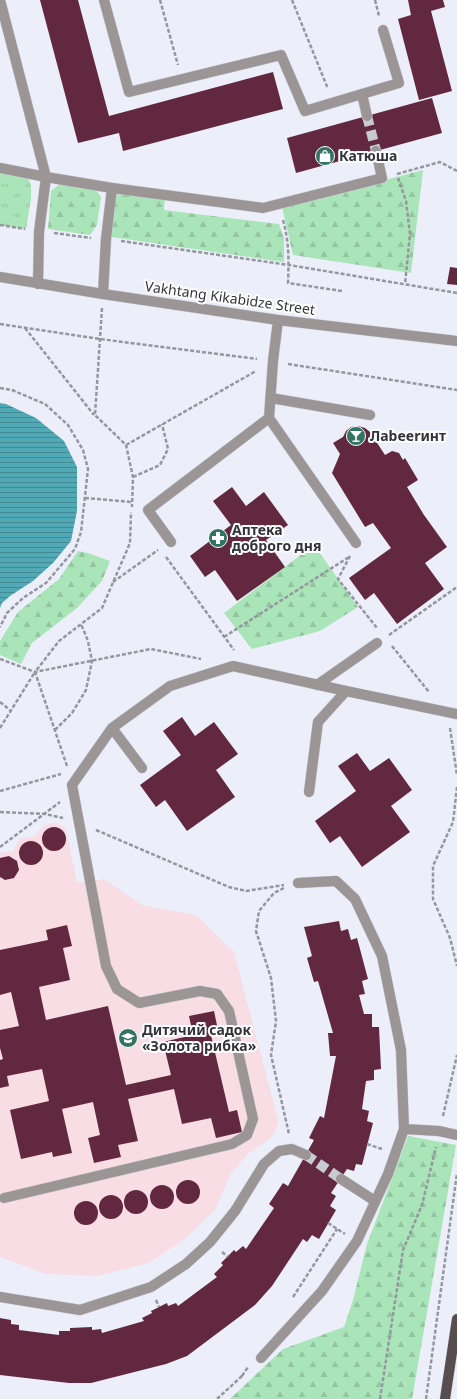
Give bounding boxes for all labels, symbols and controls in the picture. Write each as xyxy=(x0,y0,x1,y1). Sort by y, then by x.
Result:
shop icon: Катюша xyxy=(314,145,336,167)
place label: Катюша xyxy=(339,146,397,165)
street label: Vakhtang Kikabidze Street xyxy=(144,276,316,319)
bar icon: Лаbeerинт xyxy=(345,425,367,447)
place label: Лаbeerинт xyxy=(370,426,446,445)
place label: Аптека доброго дня xyxy=(232,520,321,555)
pharmacy icon: Аптека доброго дня xyxy=(207,527,229,549)
place label: Дитячий садок «Золота рибка» xyxy=(142,1020,257,1055)
school or university icon: Дитячий садок «Золота рибка» xyxy=(117,1027,139,1049)

